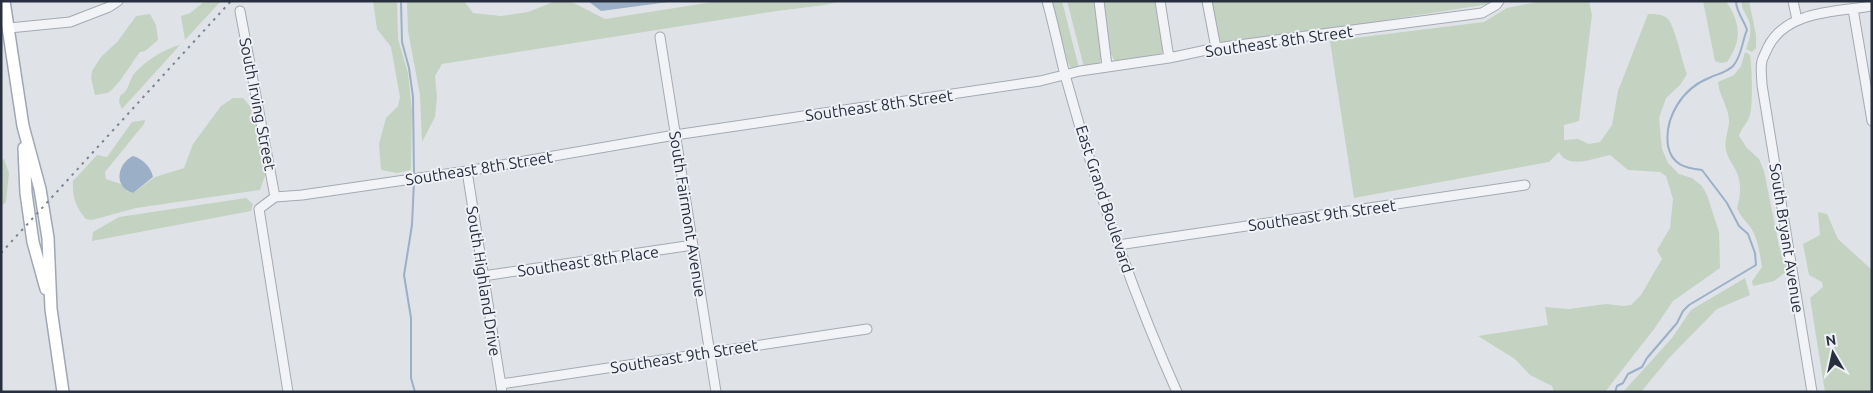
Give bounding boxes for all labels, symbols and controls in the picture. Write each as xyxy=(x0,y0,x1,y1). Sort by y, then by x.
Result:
street label: Southeast 8th Street xyxy=(1204,22,1355,60)
street label: South Irving Street xyxy=(236,36,280,173)
street label: Southeast 8th Street xyxy=(804,86,955,124)
street label: East Grand Boulevard xyxy=(1073,123,1137,275)
street label: South Fairmont Avenue xyxy=(666,130,710,298)
street label: Southeast 8th Street xyxy=(404,147,555,189)
street label: South Bryant Avenue xyxy=(1766,162,1808,314)
street label: Southeast 9th Street xyxy=(1247,196,1398,234)
street label: South Highland Drive xyxy=(463,205,505,357)
street label: Southeast 8th Place xyxy=(516,242,660,280)
north arrow xyxy=(1808,328,1858,378)
text: N xyxy=(1825,331,1837,349)
street label: Southeast 9th Street xyxy=(609,335,760,377)

